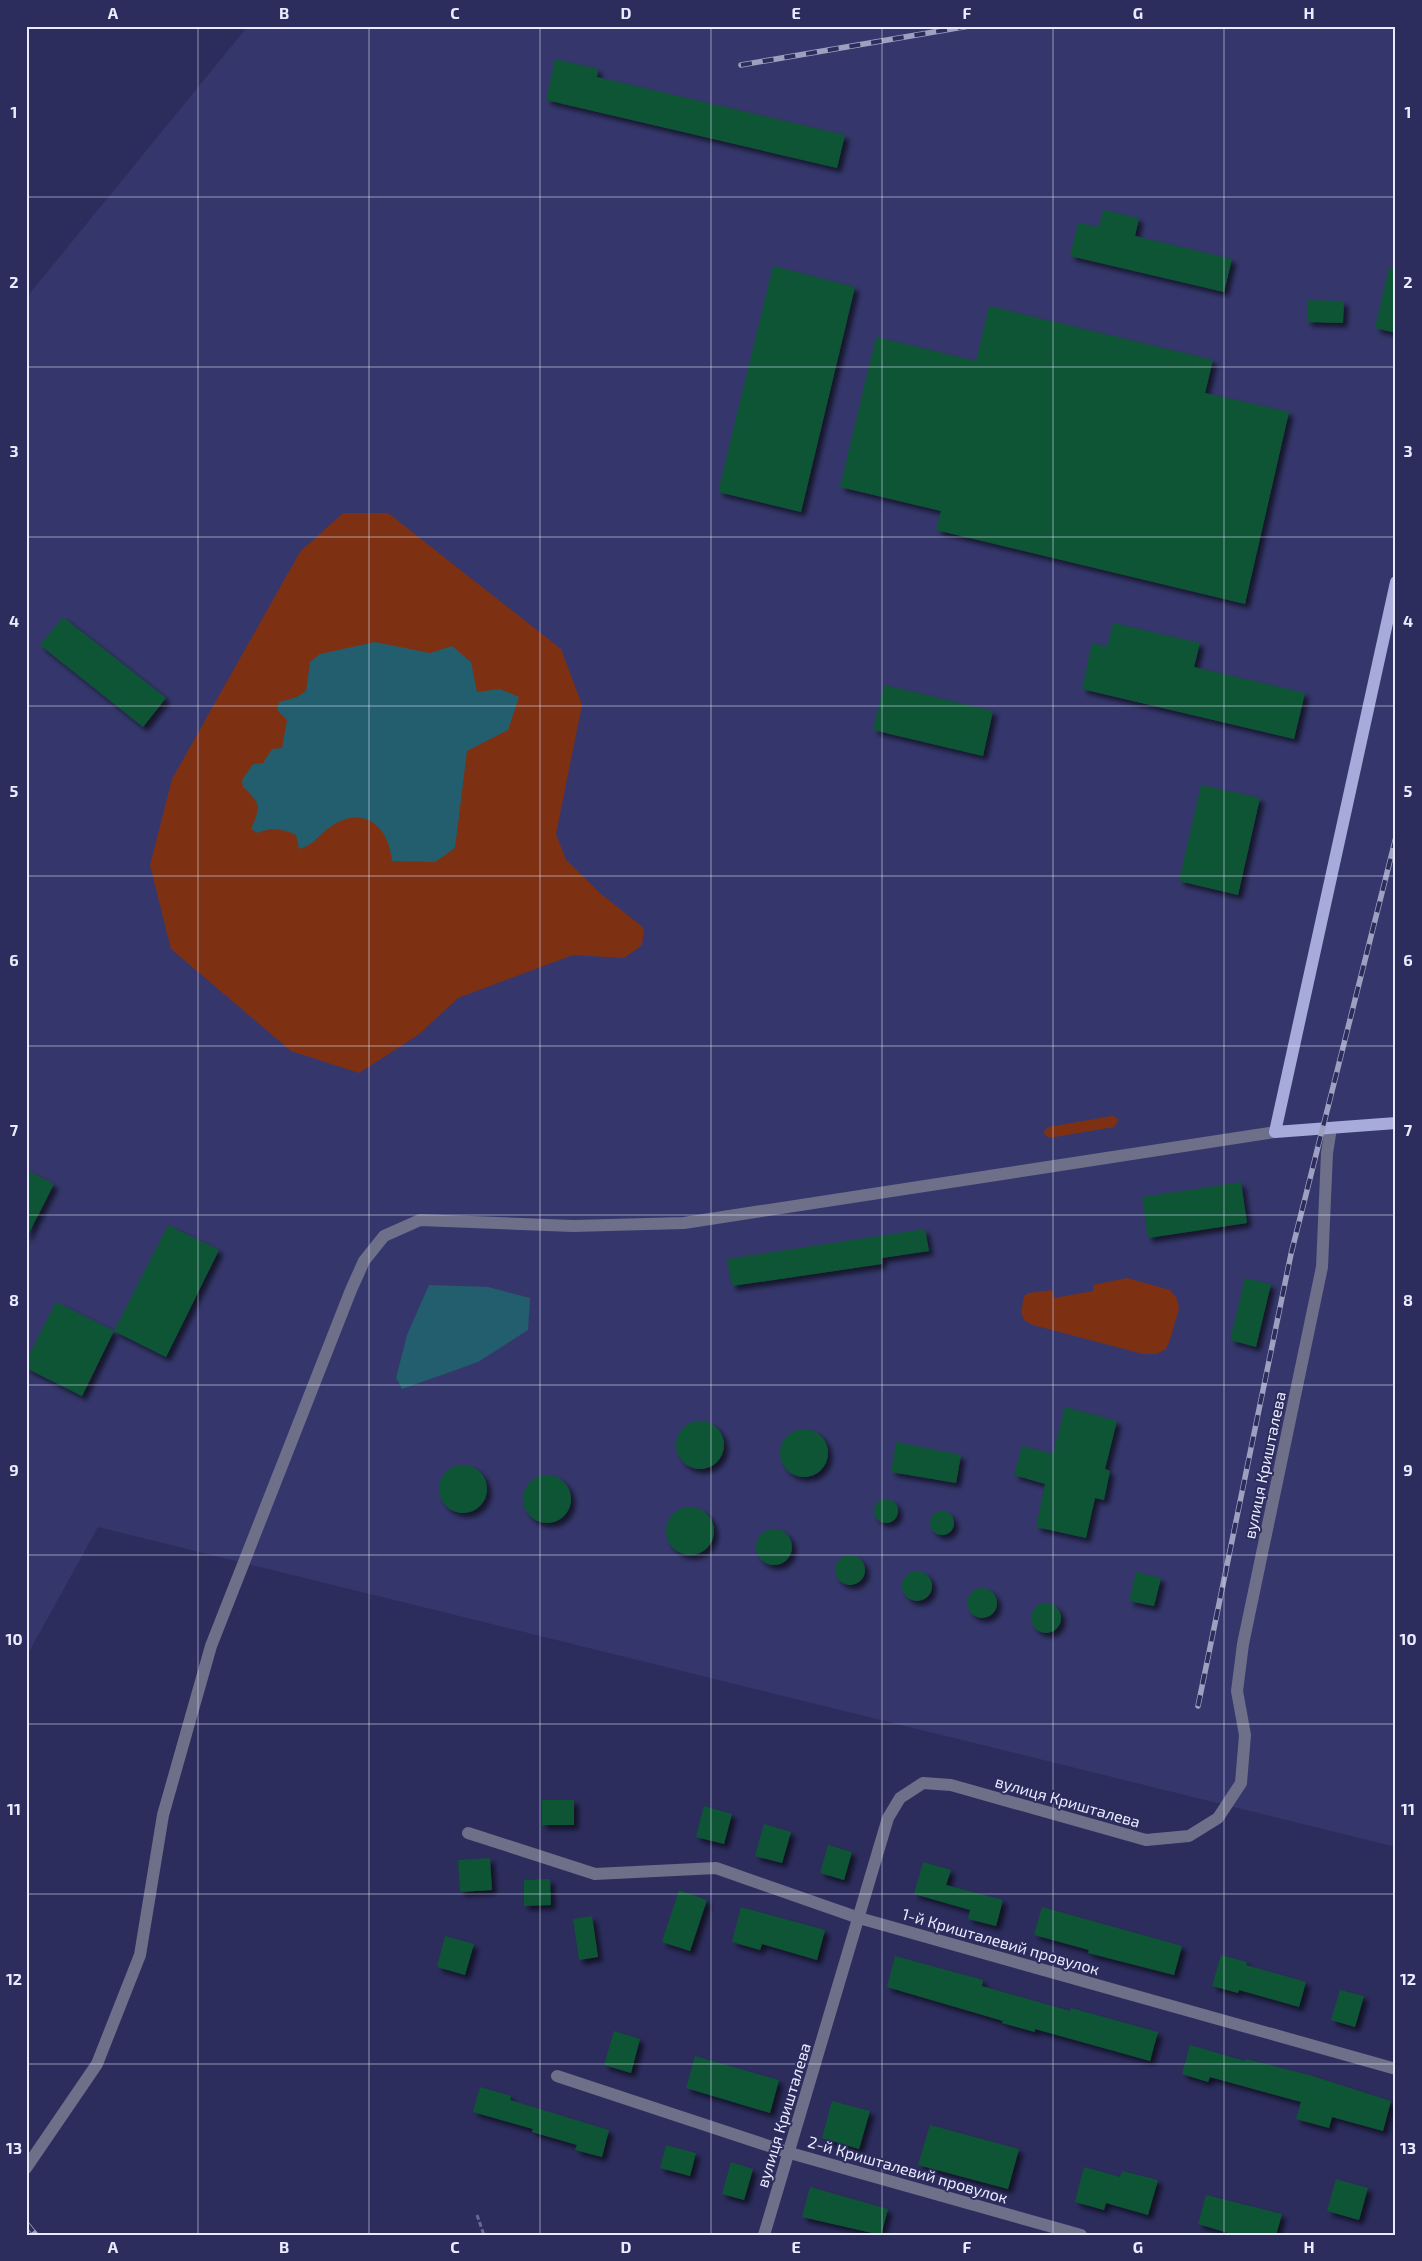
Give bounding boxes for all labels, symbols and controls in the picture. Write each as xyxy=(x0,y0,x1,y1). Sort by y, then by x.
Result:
text: A xyxy=(108,3,119,22)
text: B xyxy=(279,3,289,22)
text: C xyxy=(450,3,460,22)
text: D xyxy=(621,3,632,22)
text: E xyxy=(791,3,801,22)
text: F xyxy=(963,3,972,22)
text: G xyxy=(1133,3,1143,22)
text: H xyxy=(1303,3,1315,22)
text: 1 xyxy=(11,102,17,121)
text: 1 xyxy=(1405,102,1411,121)
text: 2 xyxy=(9,272,19,291)
text: 2 xyxy=(1403,272,1413,291)
text: 3 xyxy=(9,441,19,460)
text: 3 xyxy=(1403,441,1413,460)
text: 4 xyxy=(9,611,19,630)
text: 4 xyxy=(1403,611,1413,630)
text: 5 xyxy=(10,781,19,800)
text: 5 xyxy=(1404,781,1413,800)
text: 6 xyxy=(9,950,19,969)
text: 6 xyxy=(1403,950,1413,969)
text: 7 xyxy=(10,1120,19,1139)
text: 7 xyxy=(1404,1120,1413,1139)
text: 8 xyxy=(9,1290,19,1309)
text: 8 xyxy=(1403,1290,1413,1309)
street label: вулиця Кришталева xyxy=(1239,1390,1290,1541)
text: 9 xyxy=(9,1460,19,1479)
text: 9 xyxy=(1403,1460,1413,1479)
text: 10 xyxy=(5,1629,23,1648)
text: 10 xyxy=(1399,1629,1417,1648)
street label: вулиця Кришталева xyxy=(993,1771,1143,1832)
text: 11 xyxy=(7,1799,21,1818)
text: 11 xyxy=(1401,1799,1415,1818)
street label: 1-й Кришталевий провулок xyxy=(900,1904,1102,1979)
text: 12 xyxy=(6,1969,22,1988)
text: 12 xyxy=(1400,1969,1416,1988)
street label: вулиця Кришталева xyxy=(752,2040,815,2190)
street label: 2-й Кришталевий провулок xyxy=(806,2131,1011,2208)
text: 13 xyxy=(6,2138,22,2157)
text: 13 xyxy=(1400,2138,1416,2157)
text: A xyxy=(108,2237,119,2256)
text: B xyxy=(279,2237,289,2256)
text: C xyxy=(450,2237,460,2256)
text: D xyxy=(621,2237,632,2256)
text: E xyxy=(791,2237,801,2256)
text: F xyxy=(963,2237,972,2256)
text: G xyxy=(1133,2237,1143,2256)
text: H xyxy=(1303,2237,1315,2256)

